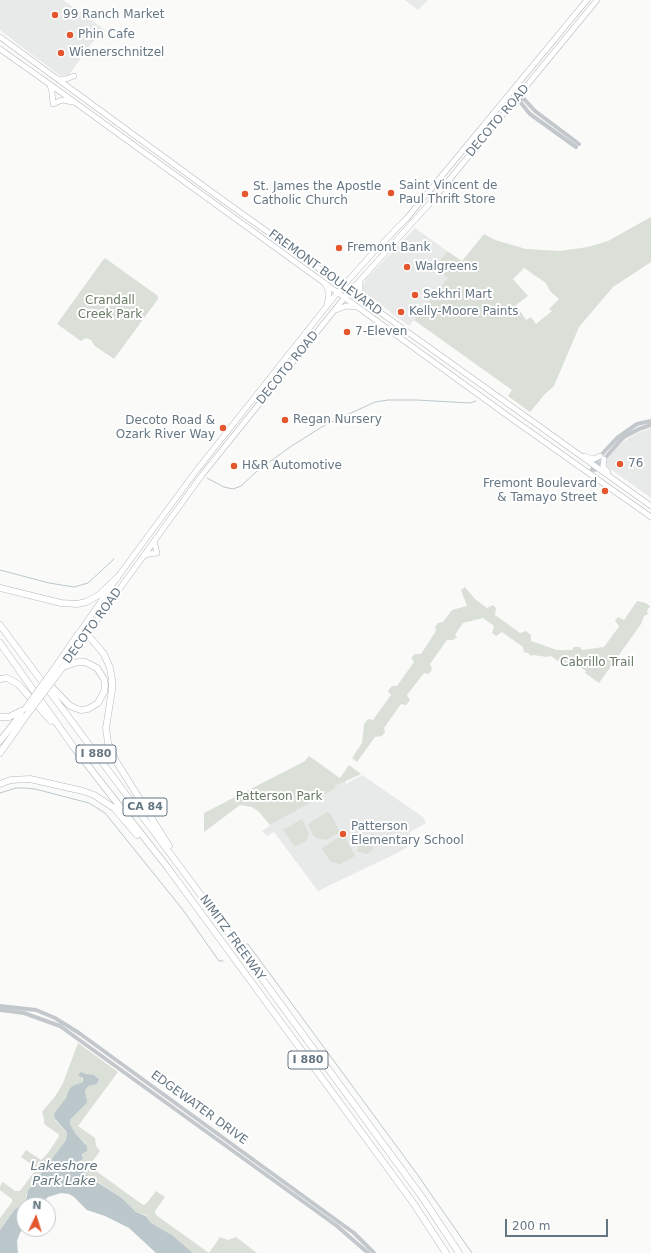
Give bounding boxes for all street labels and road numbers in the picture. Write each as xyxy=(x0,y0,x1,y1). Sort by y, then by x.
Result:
street label: DECOTO ROAD xyxy=(463,82,533,160)
street label: FREMONT BOULEVARD xyxy=(266,227,384,319)
street label: DECOTO ROAD xyxy=(254,328,322,408)
street label: DECOTO ROAD xyxy=(61,585,125,667)
road number: I 880 xyxy=(76,745,116,763)
road number: CA 84 xyxy=(123,798,167,816)
street label: NIMITZ FREEWAY xyxy=(196,893,268,983)
road number: I 880 xyxy=(288,1051,328,1069)
street label: EDGEWATER DRIVE xyxy=(148,1068,250,1148)

